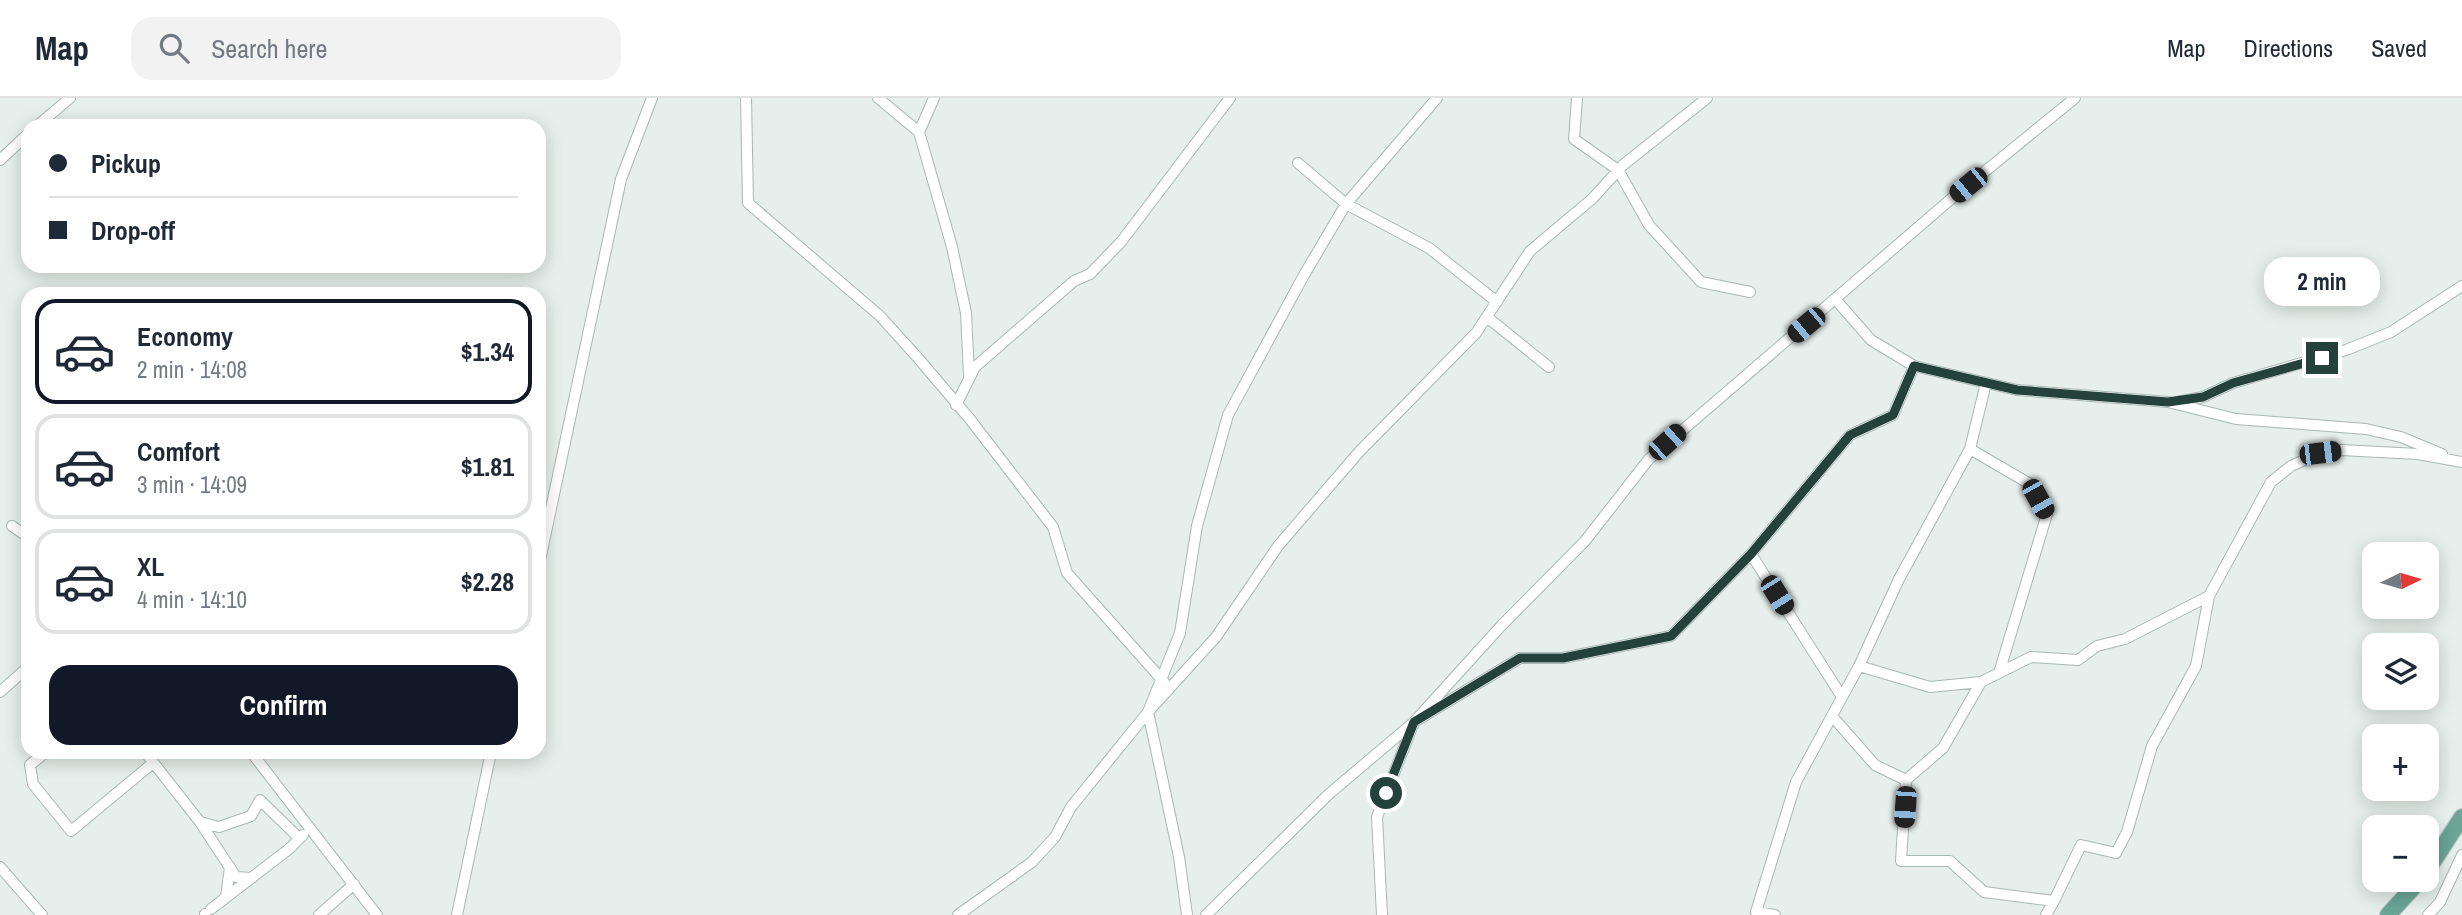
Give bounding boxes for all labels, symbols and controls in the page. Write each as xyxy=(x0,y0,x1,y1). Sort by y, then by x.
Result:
search box xyxy=(131,17,621,80)
text: Map xyxy=(35,26,89,70)
icon: search xyxy=(155,29,193,67)
text: Search here xyxy=(211,31,327,66)
text: Map xyxy=(2167,32,2205,64)
text: Directions xyxy=(2243,32,2333,64)
text: Saved xyxy=(2371,32,2427,64)
text: Pickup xyxy=(91,146,161,181)
car xyxy=(1946,164,1991,206)
text: Drop-off xyxy=(91,213,175,248)
callout: 2 min xyxy=(2264,257,2380,306)
text: 2 min xyxy=(2297,266,2347,297)
car xyxy=(1784,303,1829,347)
text: Economy xyxy=(137,319,233,354)
icon: car xyxy=(53,320,116,383)
text: $1.34 xyxy=(461,334,514,369)
route end xyxy=(2306,342,2338,374)
text: 2 min · 14:08 xyxy=(137,354,247,385)
car xyxy=(1645,420,1690,464)
text: Comfort xyxy=(137,434,220,469)
icon: car xyxy=(53,435,116,498)
car xyxy=(2298,440,2343,466)
text: $1.81 xyxy=(461,449,514,484)
text: 3 min · 14:09 xyxy=(137,469,247,500)
car xyxy=(2019,476,2058,522)
north arrow xyxy=(2362,542,2440,620)
map controls xyxy=(2362,542,2439,892)
text: XL xyxy=(137,549,164,584)
icon: car xyxy=(53,550,116,613)
text: $2.28 xyxy=(461,564,514,599)
car xyxy=(1757,572,1798,618)
text: 4 min · 14:10 xyxy=(137,584,247,615)
button: layers xyxy=(2362,633,2439,710)
button: Confirm xyxy=(49,665,518,745)
button: + xyxy=(2362,724,2439,801)
route start xyxy=(1370,777,1402,809)
car xyxy=(1894,785,1917,829)
button: − xyxy=(2362,815,2439,892)

